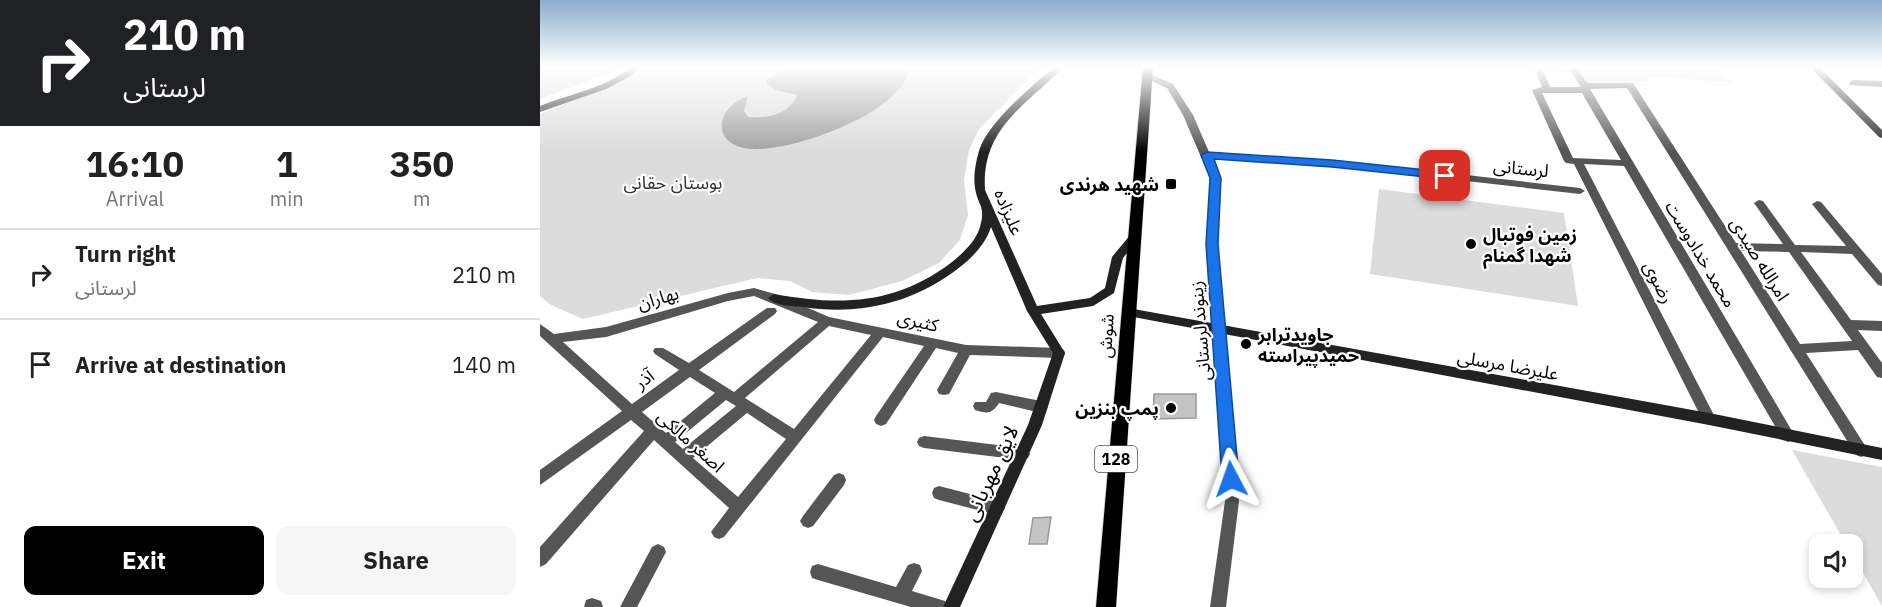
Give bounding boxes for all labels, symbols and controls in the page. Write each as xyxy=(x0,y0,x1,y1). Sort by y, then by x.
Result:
text: 210 m xyxy=(123,7,246,62)
icon: right xyxy=(24,24,102,102)
text: لرستانی xyxy=(123,69,206,104)
text: 16:10 xyxy=(86,140,184,187)
text: 1 xyxy=(276,140,298,187)
text: 350 xyxy=(389,140,454,187)
pin xyxy=(1419,150,1470,201)
street label: لرستانی xyxy=(1492,154,1550,182)
icon: arrive xyxy=(1428,159,1461,192)
park label: بوستان حقانی xyxy=(624,171,722,194)
place label: شهید هرندی xyxy=(1060,173,1159,196)
marker: شهید هرندی xyxy=(1164,177,1178,191)
text: Arrival xyxy=(106,185,164,212)
text: min xyxy=(270,185,304,212)
text: m xyxy=(413,185,431,212)
street label: علیزاده xyxy=(989,185,1029,239)
street label: محمد خدادوست xyxy=(1660,197,1742,311)
street label: امرالله صیدی xyxy=(1725,213,1795,305)
place label: زمین فوتبال شهدا گمنام xyxy=(1483,223,1577,269)
marker: زمین فوتبال شهدا گمنام xyxy=(1464,237,1478,251)
text: Turn right xyxy=(75,239,176,268)
street label: رضوی xyxy=(1639,257,1679,307)
icon: right xyxy=(24,258,57,291)
text: 210 m xyxy=(452,260,516,289)
text: لرستانی xyxy=(75,274,137,301)
street label: زینوند لرستانی xyxy=(1184,280,1216,382)
street label: بهاران xyxy=(635,281,681,315)
street label: کثیری xyxy=(895,305,941,337)
street label: شوش xyxy=(1093,313,1119,359)
place label: جاویدترابر حمیدپیراسته xyxy=(1257,323,1359,367)
marker: جاویدترابر حمیدپیراسته xyxy=(1239,337,1253,351)
street label: علیرضا مرسلی xyxy=(1456,345,1560,385)
icon: arrive xyxy=(24,348,57,381)
text: Arrive at destination xyxy=(75,350,286,379)
text: 140 m xyxy=(452,350,516,379)
street label: آذر xyxy=(629,364,659,395)
place label: پمپ بنزین xyxy=(1075,397,1159,421)
marker: پمپ بنزین xyxy=(1164,401,1178,415)
street label: اصغر مالکی xyxy=(652,405,730,477)
street label: لایق مهربانی xyxy=(956,421,1024,525)
road number: 128 xyxy=(1095,446,1137,472)
position arrow xyxy=(1199,447,1263,511)
button: Exit xyxy=(24,526,264,595)
button: Share xyxy=(276,526,516,595)
map controls xyxy=(1809,534,1863,588)
button: sound xyxy=(1809,534,1863,588)

